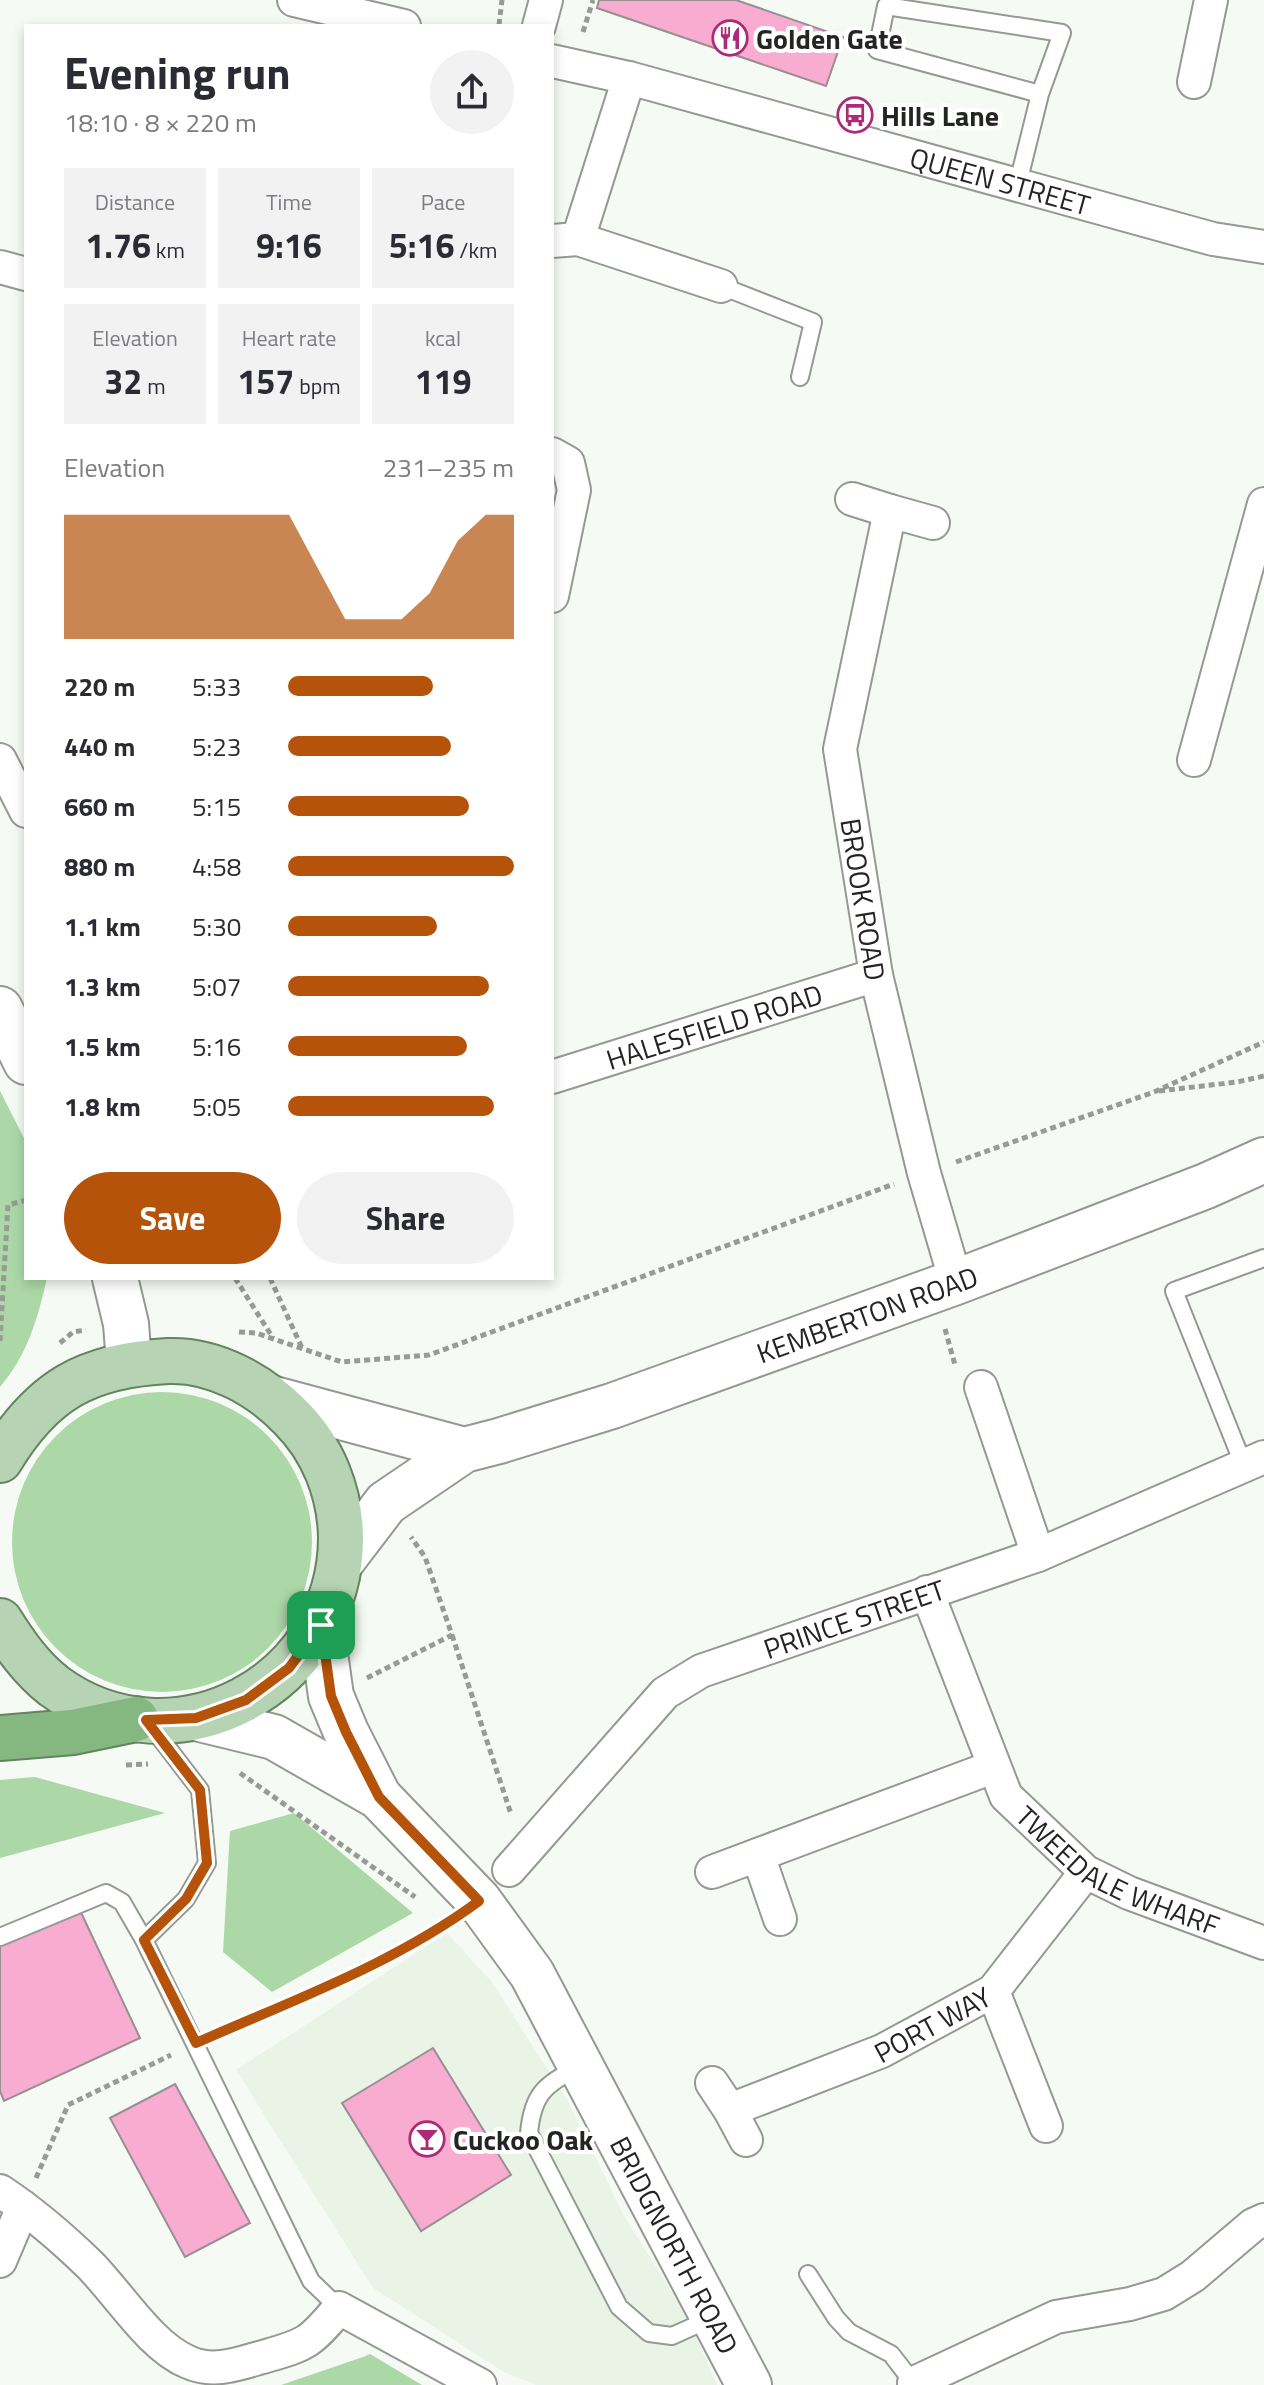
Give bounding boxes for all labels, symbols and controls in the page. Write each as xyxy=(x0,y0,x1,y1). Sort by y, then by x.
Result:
place label: Golden Gate xyxy=(756,17,903,60)
restaurant icon: Golden Gate xyxy=(711,19,749,57)
text: Evening run xyxy=(64,39,291,106)
button: share xyxy=(430,50,514,134)
place label: Hills Lane xyxy=(881,94,999,137)
bus stop icon: Hills Lane xyxy=(836,96,874,134)
text: 18:10 · 8 × 220 m xyxy=(64,103,257,142)
street label: QUEEN STREET xyxy=(905,135,1096,226)
text: Distance xyxy=(95,185,175,219)
text: Time xyxy=(266,185,312,219)
text: Pace xyxy=(421,185,465,219)
text: 1.76 xyxy=(85,219,151,271)
text: 9:16 xyxy=(256,219,322,271)
text: 5:16 xyxy=(389,219,454,271)
text: km xyxy=(151,233,185,267)
text: /km xyxy=(454,233,497,267)
text: Elevation xyxy=(92,321,178,355)
text: Heart rate xyxy=(242,321,336,355)
text: kcal xyxy=(425,321,461,355)
text: 32 xyxy=(104,355,142,407)
text: 157 xyxy=(237,355,294,407)
text: 119 xyxy=(414,355,472,407)
text: m xyxy=(142,369,166,403)
text: bpm xyxy=(294,369,341,403)
text: Elevation xyxy=(64,448,165,487)
text: 231–235 m xyxy=(383,448,514,487)
text: 220 m xyxy=(64,667,135,706)
text: 5:33 xyxy=(192,667,241,706)
text: 440 m xyxy=(64,727,135,766)
text: 5:23 xyxy=(192,727,241,766)
text: 660 m xyxy=(64,787,135,826)
text: 5:15 xyxy=(192,787,241,826)
street label: BROOK ROAD xyxy=(830,815,898,984)
text: 880 m xyxy=(64,847,135,886)
text: 4:58 xyxy=(192,847,241,886)
text: 1.1 km xyxy=(64,907,141,946)
text: 5:30 xyxy=(192,907,241,946)
text: 1.3 km xyxy=(64,967,141,1006)
text: 5:07 xyxy=(192,967,241,1006)
street label: HALESFIELD ROAD xyxy=(601,972,828,1080)
text: 1.5 km xyxy=(64,1027,141,1066)
text: 5:16 xyxy=(192,1027,241,1066)
text: 1.8 km xyxy=(64,1087,141,1126)
text: 5:05 xyxy=(192,1087,241,1126)
button: Save xyxy=(64,1172,281,1264)
button: Share xyxy=(297,1172,514,1264)
street label: KEMBERTON ROAD xyxy=(750,1254,984,1374)
street label: PRINCE STREET xyxy=(757,1567,951,1669)
pin xyxy=(287,1591,355,1659)
icon: arrive xyxy=(299,1603,343,1647)
street label: TWEEDALE WHARF xyxy=(1006,1795,1226,1946)
street label: PORT WAY xyxy=(866,1975,998,2073)
place label: Cuckoo Oak xyxy=(453,2118,594,2161)
bar icon: Cuckoo Oak xyxy=(408,2120,446,2158)
street label: BRIDGNORTH ROAD xyxy=(600,2128,750,2361)

